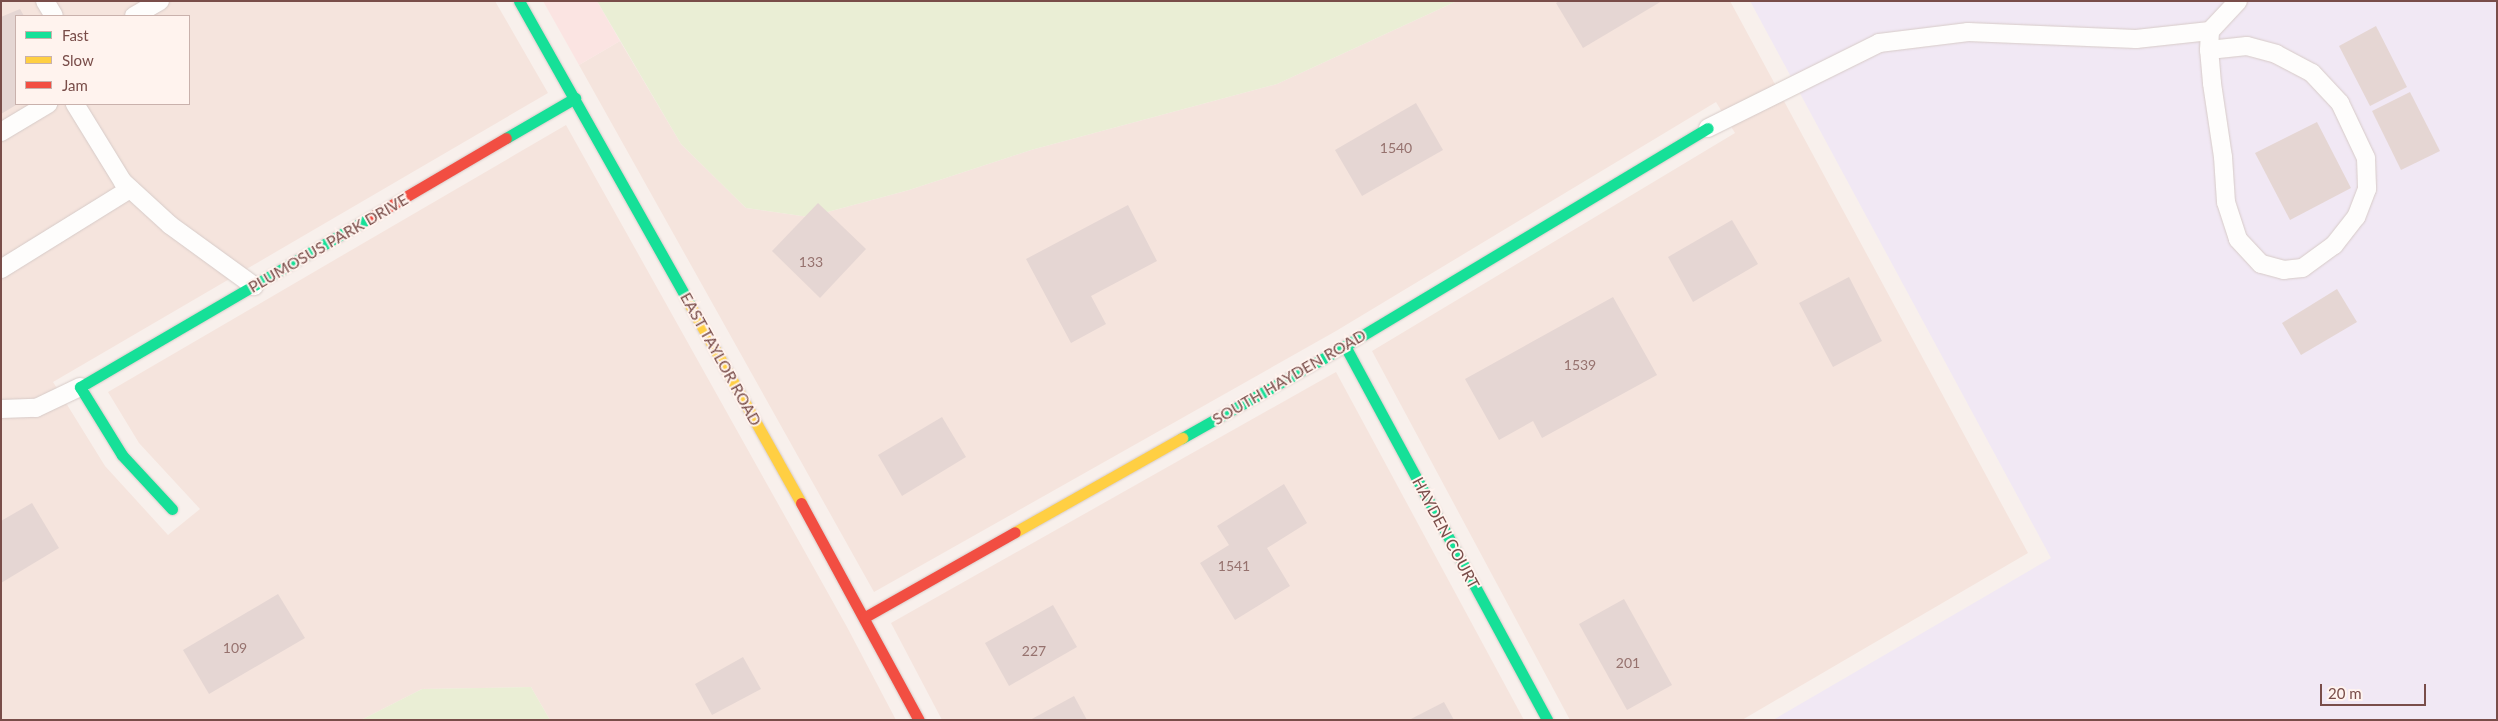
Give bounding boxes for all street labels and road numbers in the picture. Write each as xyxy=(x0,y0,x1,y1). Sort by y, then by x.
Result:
street label: PLUMOSUS PARK DRIVE xyxy=(245,189,411,297)
street label: EAST TAYLOR ROAD xyxy=(676,289,766,429)
street label: SOUTH HAYDEN ROAD xyxy=(1209,325,1369,429)
street label: HAYDEN COURT xyxy=(1408,474,1484,592)

